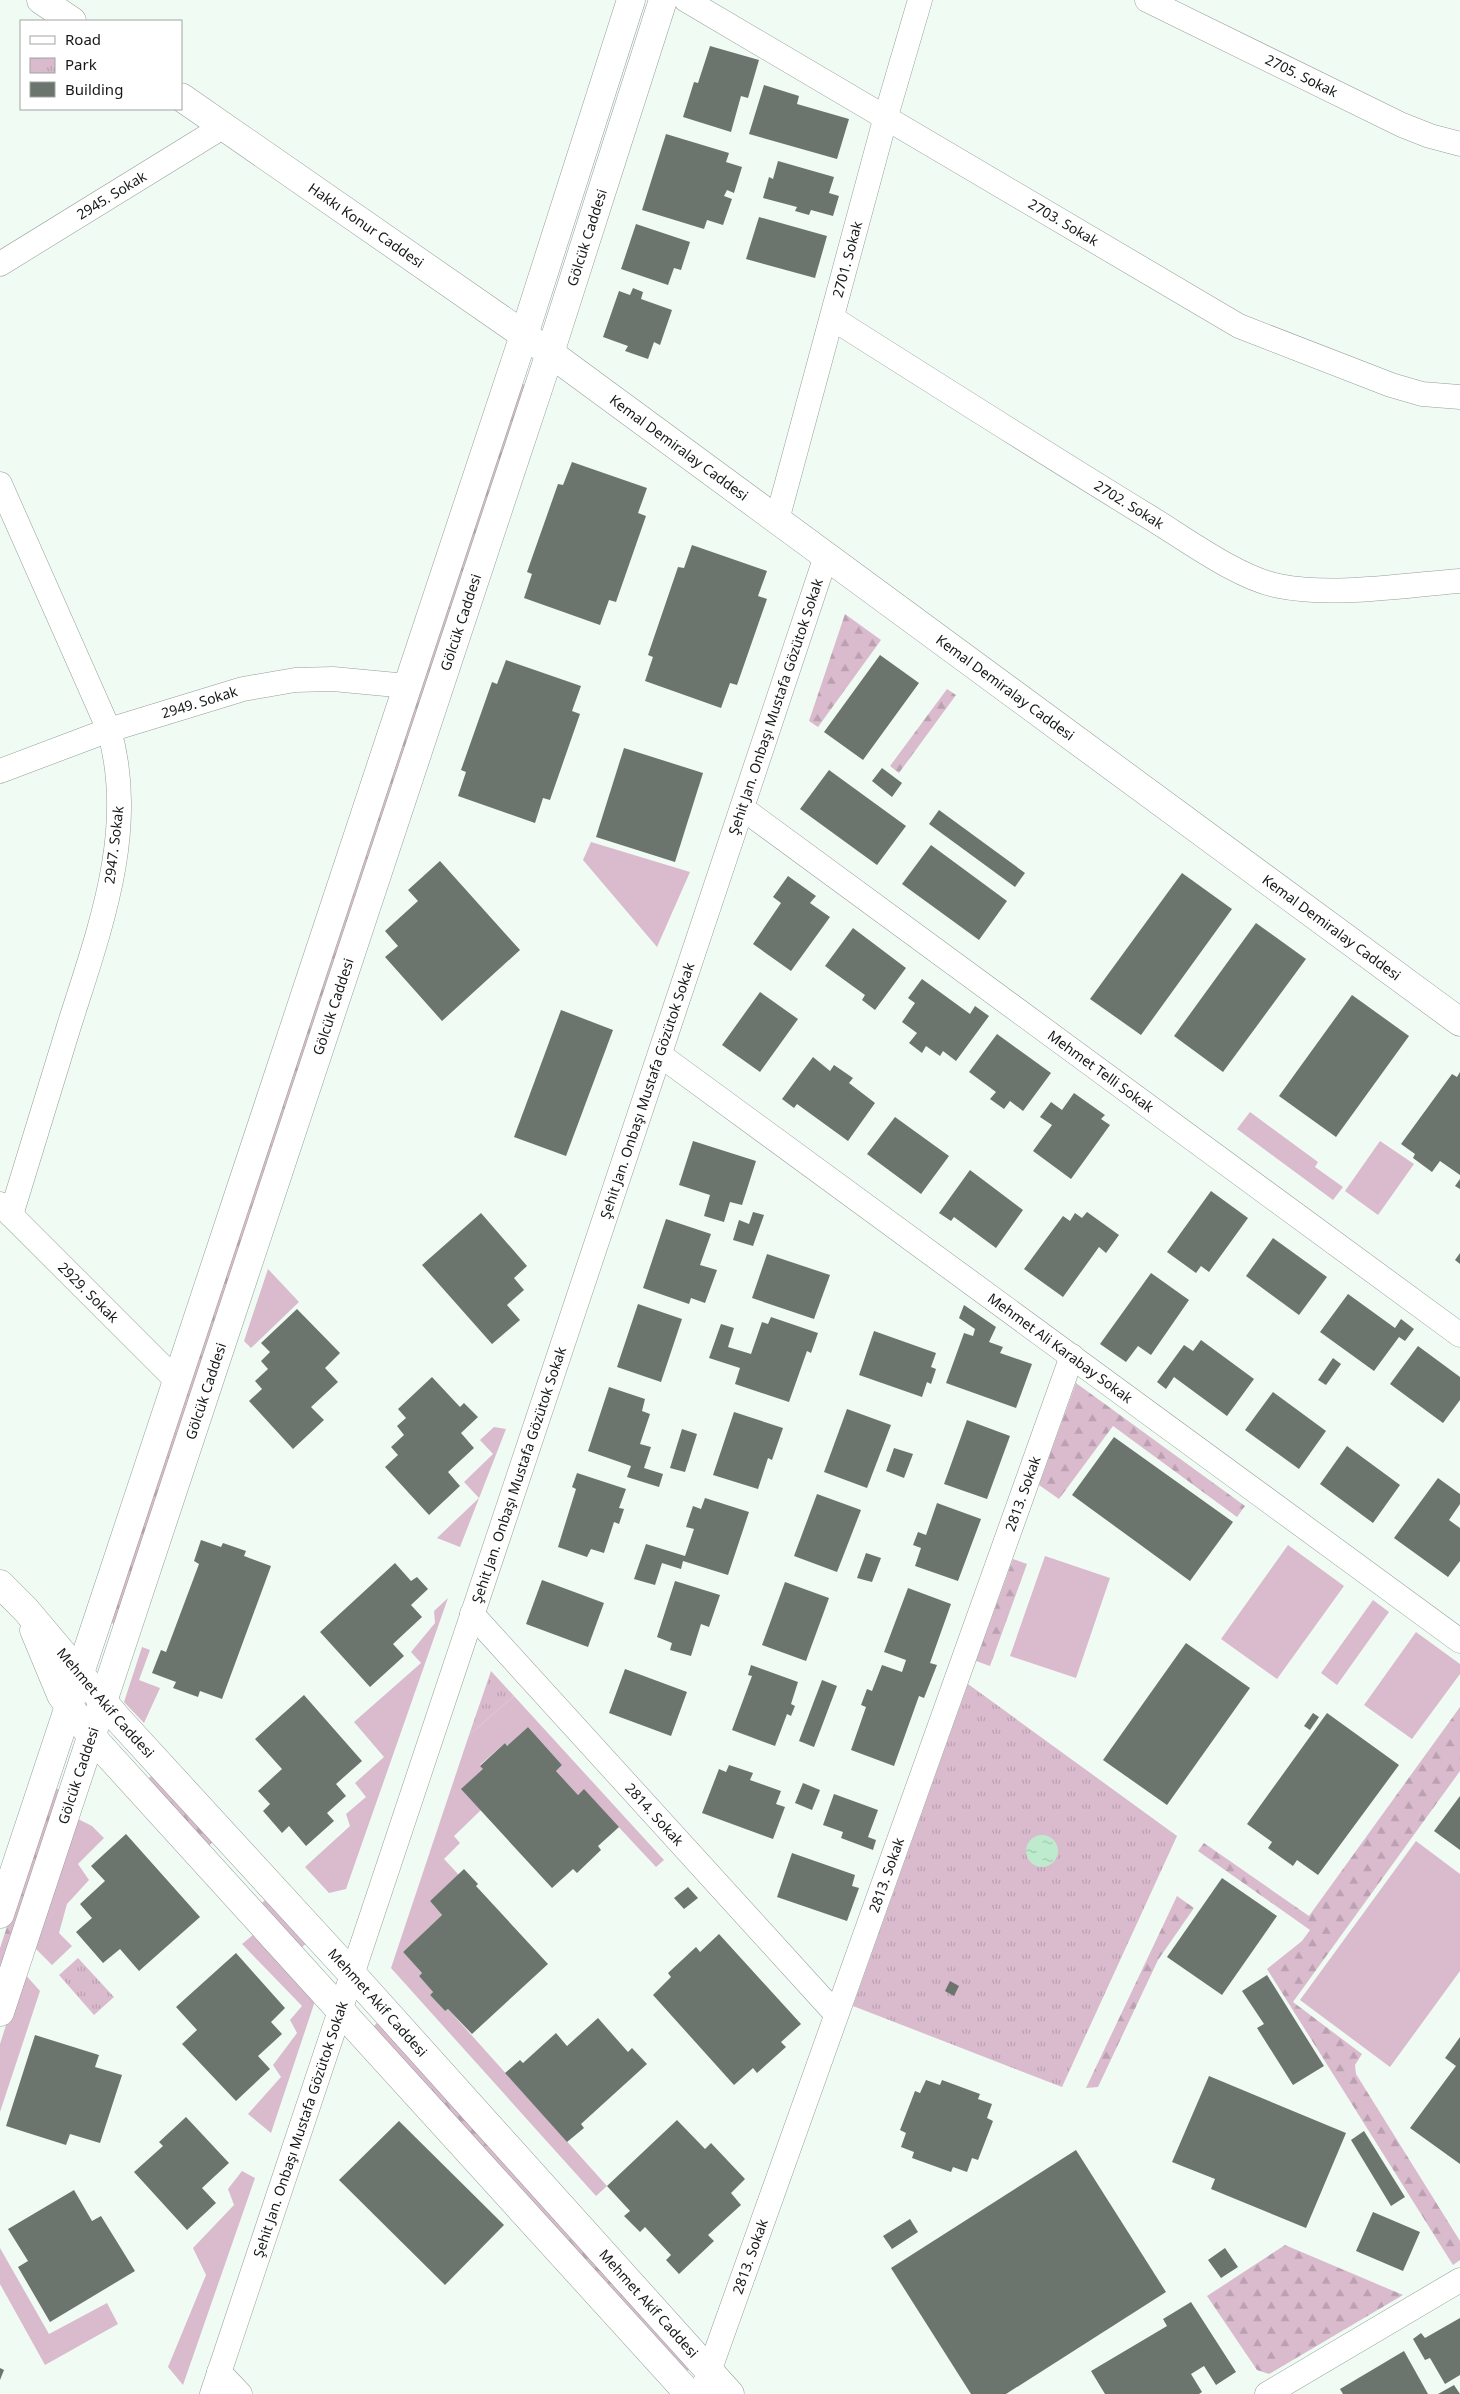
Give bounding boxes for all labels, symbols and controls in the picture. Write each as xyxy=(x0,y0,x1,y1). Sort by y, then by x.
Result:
legend xyxy=(20,20,182,110)
text: Road xyxy=(65,29,101,49)
street label: 2705. Sokak xyxy=(1262,49,1342,101)
text: Park xyxy=(65,54,97,74)
text: Building xyxy=(65,79,123,99)
street label: 2945. Sokak xyxy=(73,166,150,224)
street label: Hakkı Konur Caddesi xyxy=(305,178,428,272)
street label: Gölcük Caddesi xyxy=(562,186,611,288)
street label: 2703. Sokak xyxy=(1025,194,1103,250)
street label: 2701. Sokak xyxy=(827,218,866,300)
street label: Kemal Demiralay Caddesi xyxy=(606,390,752,505)
street label: 2702. Sokak xyxy=(1091,476,1168,533)
street label: Gölcük Caddesi xyxy=(435,571,485,673)
street label: Şehit Jan. Onbaşı Mustafa Gözütok Sokak xyxy=(724,575,827,837)
street label: Kemal Demiralay Caddesi xyxy=(932,630,1079,744)
street label: 2949. Sokak xyxy=(159,681,240,722)
street label: 2947. Sokak xyxy=(99,804,128,885)
street label: Kemal Demiralay Caddesi xyxy=(1259,870,1405,984)
street label: Gölcük Caddesi xyxy=(308,956,358,1058)
street label: Şehit Jan. Onbaşı Mustafa Gözütok Sokak xyxy=(595,959,699,1221)
street label: Mehmet Telli Sokak xyxy=(1044,1026,1158,1117)
street label: 2929. Sokak xyxy=(54,1258,124,1327)
street label: Mehmet Ali Karabay Sokak xyxy=(984,1288,1137,1407)
street label: Gölcük Caddesi xyxy=(180,1340,230,1442)
street label: Şehit Jan. Onbaşı Mustafa Gözütok Sokak xyxy=(467,1344,570,1605)
street label: 2813. Sokak xyxy=(1000,1453,1045,1534)
street label: Mehmet Akif Caddesi xyxy=(53,1644,159,1762)
street label: Gölcük Caddesi xyxy=(53,1725,103,1826)
street label: 2814. Sokak xyxy=(621,1779,689,1850)
street label: 2813. Sokak xyxy=(864,1834,908,1915)
street label: Mehmet Akif Caddesi xyxy=(324,1944,432,2061)
street label: Şehit Jan. Onbaşı Mustafa Gözütok Sokak xyxy=(248,1998,352,2260)
street label: 2813. Sokak xyxy=(728,2216,772,2296)
street label: Mehmet Akif Caddesi xyxy=(595,2245,703,2362)

